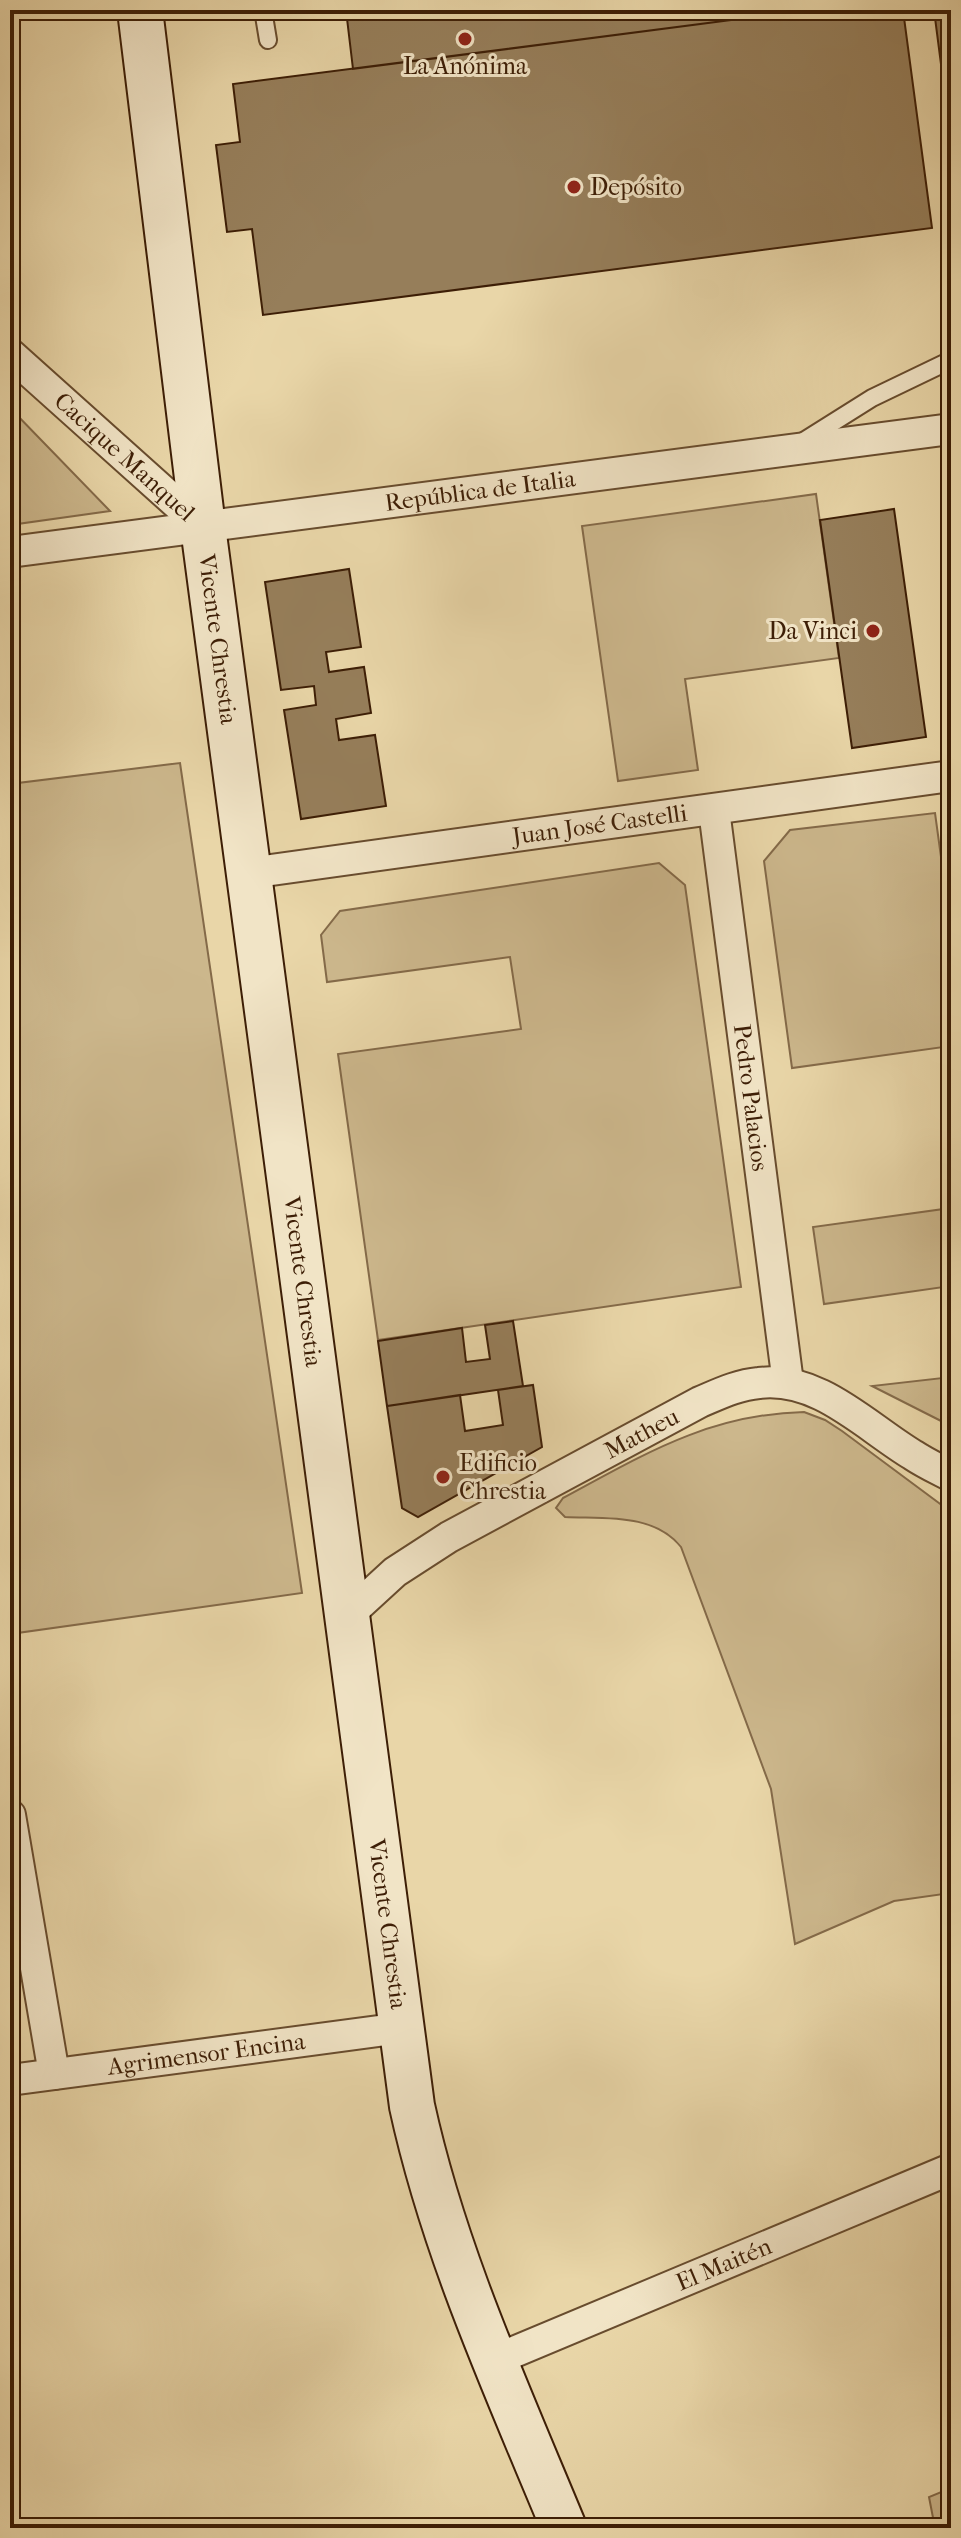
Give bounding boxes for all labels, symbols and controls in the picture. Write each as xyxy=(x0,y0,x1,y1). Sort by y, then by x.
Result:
marker: La Anónima xyxy=(456,30,474,48)
place label: La Anónima xyxy=(403,52,528,80)
place label: Depósito xyxy=(590,173,682,201)
marker: Depósito xyxy=(565,178,583,196)
street label: Cacique Manquel xyxy=(49,387,201,527)
street label: República de Italia xyxy=(383,464,578,517)
street label: Vicente Chrestia xyxy=(193,551,243,727)
place label: Da Vinci xyxy=(768,617,857,645)
marker: Da Vinci xyxy=(864,622,882,640)
street label: Juan José Castelli xyxy=(509,799,689,851)
street label: Pedro Palacios xyxy=(728,1022,775,1173)
street label: Vicente Chrestia xyxy=(278,1194,328,1369)
street label: Matheu xyxy=(599,1402,684,1465)
place label: Edificio Chrestia xyxy=(459,1449,547,1505)
marker: Edificio Chrestia xyxy=(434,1468,452,1486)
street label: Vicente Chrestia xyxy=(363,1836,413,2012)
street label: Agrimensor Encina xyxy=(105,2027,308,2081)
street label: El Maitén xyxy=(672,2232,776,2297)

